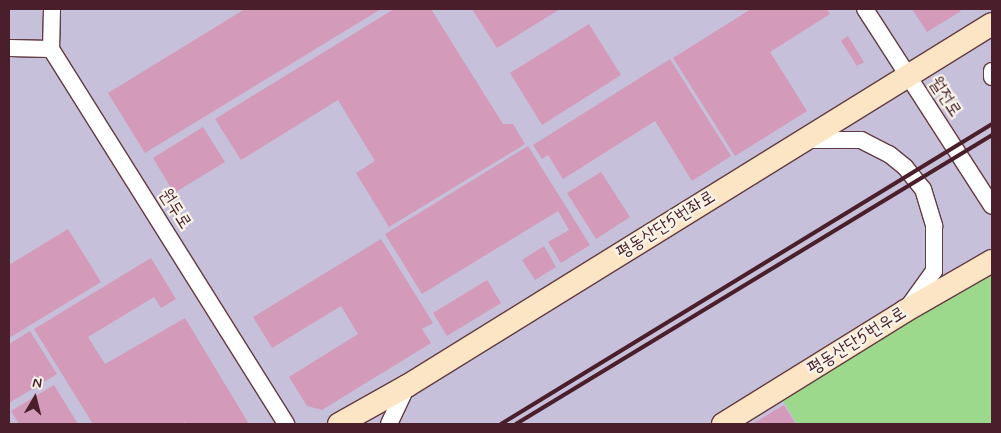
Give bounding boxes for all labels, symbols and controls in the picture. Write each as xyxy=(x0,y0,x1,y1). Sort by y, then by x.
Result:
street label: 월전로 xyxy=(924,73,966,121)
street label: 원두로 xyxy=(154,185,196,233)
street label: 평동산단5번좌로 xyxy=(613,186,719,264)
street label: 평동산단5번우로 xyxy=(804,302,910,380)
north arrow xyxy=(10,373,60,423)
text: N xyxy=(31,374,43,393)

